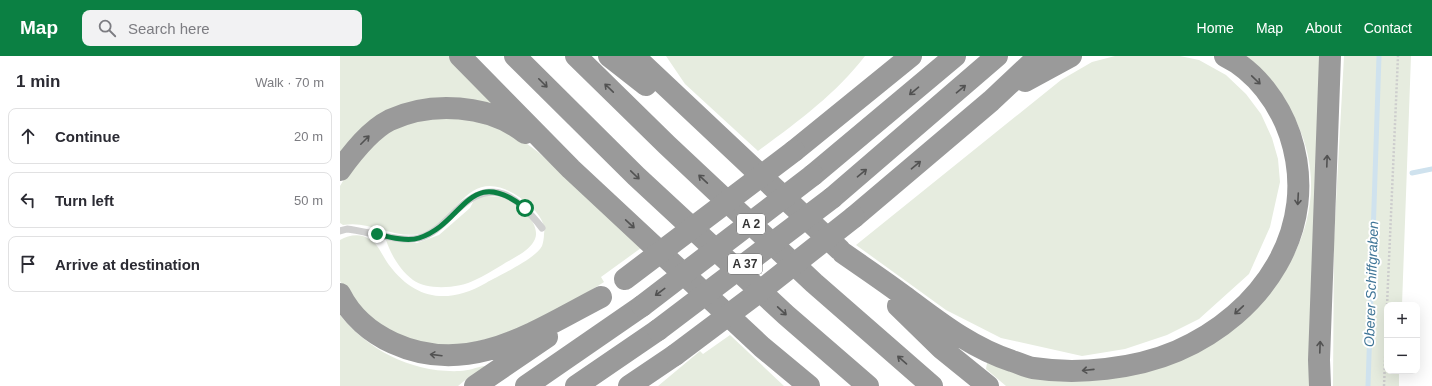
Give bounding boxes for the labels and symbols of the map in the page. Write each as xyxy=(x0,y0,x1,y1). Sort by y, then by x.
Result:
one-way arrow xyxy=(1251,75,1261,85)
one-way arrow xyxy=(538,79,548,88)
one-way arrow xyxy=(604,83,614,93)
one-way arrow xyxy=(956,84,967,93)
one-way arrow xyxy=(909,86,920,95)
one-way arrow xyxy=(360,135,370,145)
one-way arrow xyxy=(1323,155,1330,168)
one-way arrow xyxy=(911,160,921,169)
one-way arrow xyxy=(857,168,867,177)
one-way arrow xyxy=(630,170,640,180)
one-way arrow xyxy=(698,175,708,184)
one-way arrow xyxy=(1294,192,1302,205)
route start xyxy=(516,199,534,217)
road number: A 2 xyxy=(737,214,765,234)
one-way arrow xyxy=(625,219,635,229)
water label: Oberer Schiffgraben xyxy=(1361,221,1381,347)
route end xyxy=(368,225,386,243)
road number: A 37 xyxy=(728,254,762,274)
one-way arrow xyxy=(654,288,665,296)
one-way arrow xyxy=(777,306,787,315)
one-way arrow xyxy=(1234,306,1244,315)
one-way arrow xyxy=(1316,341,1324,354)
one-way arrow xyxy=(430,352,443,359)
one-way arrow xyxy=(897,356,907,365)
one-way arrow xyxy=(1082,366,1095,374)

